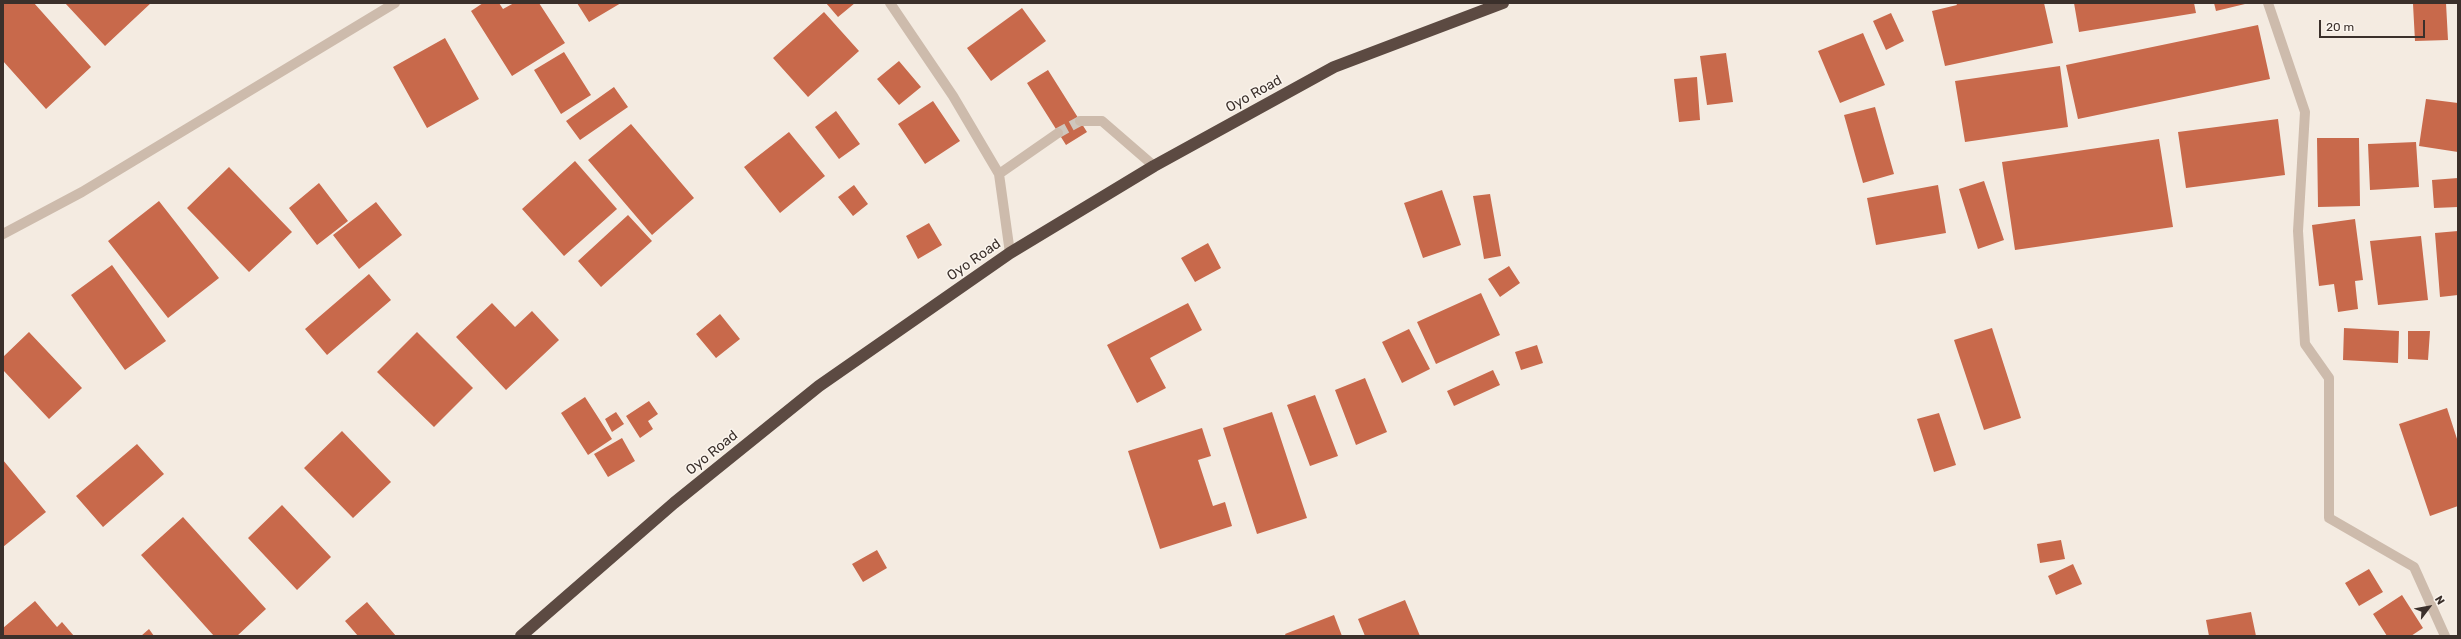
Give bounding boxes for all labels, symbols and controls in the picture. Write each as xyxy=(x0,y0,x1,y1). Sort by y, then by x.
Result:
scale bar xyxy=(2321,12,2427,38)
text: 20 m xyxy=(2326,20,2354,34)
street label: Oyo Road xyxy=(1223,72,1285,116)
street label: Oyo Road xyxy=(944,235,1004,285)
street label: Oyo Road xyxy=(683,427,741,479)
north arrow xyxy=(2409,587,2449,627)
text: N xyxy=(2432,594,2447,607)

